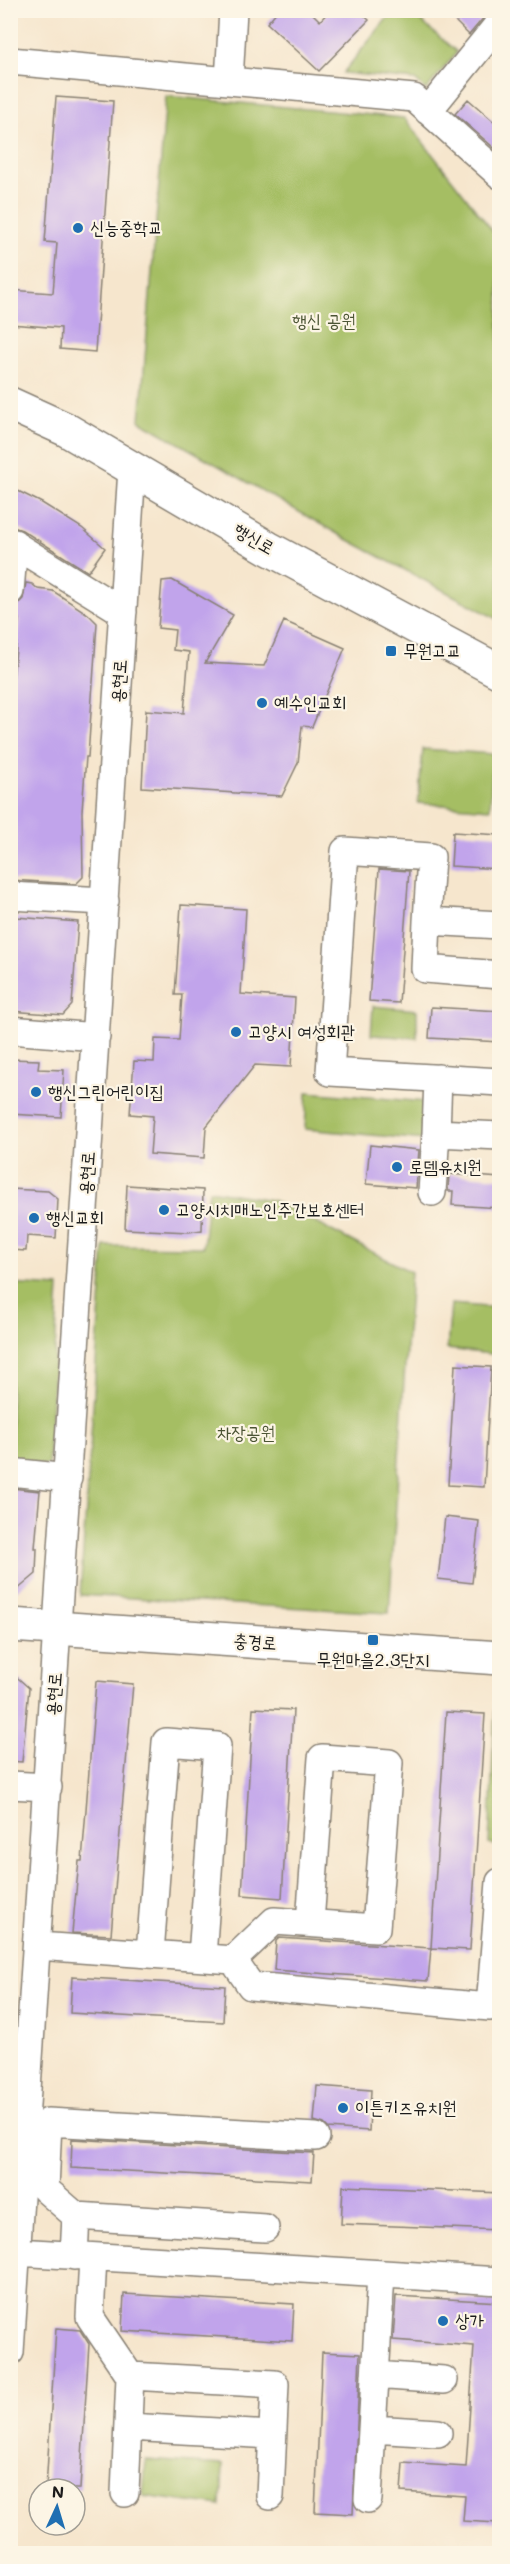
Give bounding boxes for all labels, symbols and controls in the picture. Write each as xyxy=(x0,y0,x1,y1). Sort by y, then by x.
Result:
place label: 신능중학교 xyxy=(90,215,162,239)
marker: 신능중학교 xyxy=(71,221,85,235)
park label: 행신 공원 xyxy=(292,308,356,332)
street label: 행신로 xyxy=(230,517,279,559)
place label: 무원고교 xyxy=(403,638,461,662)
marker: 무원고교 xyxy=(384,644,398,658)
street label: 용현로 xyxy=(105,658,131,703)
place label: 예수인교회 xyxy=(274,690,346,714)
marker: 예수인교회 xyxy=(255,696,269,710)
place label: 고양시 여성회관 xyxy=(248,1019,355,1043)
marker: 고양시 여성회관 xyxy=(229,1025,243,1039)
place label: 행신그린어린이집 xyxy=(48,1079,164,1103)
marker: 행신그린어린이집 xyxy=(29,1085,43,1099)
street label: 용현로 xyxy=(73,1150,99,1195)
place label: 로뎀유치원 xyxy=(409,1154,481,1178)
marker: 로뎀유치원 xyxy=(390,1160,404,1174)
place label: 고양시치매노인주간보호센터 xyxy=(176,1197,364,1221)
marker: 고양시치매노인주간보호센터 xyxy=(157,1203,171,1217)
place label: 행신교회 xyxy=(46,1205,104,1229)
marker: 행신교회 xyxy=(27,1211,41,1225)
park label: 차장공원 xyxy=(217,1420,275,1444)
street label: 충경로 xyxy=(233,1628,278,1654)
marker: 무원마을2.3단지 xyxy=(366,1633,380,1647)
place label: 무원마을2.3단지 xyxy=(317,1647,429,1671)
street label: 용현로 xyxy=(40,1671,66,1716)
place label: 이튼키즈유치원 xyxy=(355,2095,456,2119)
marker: 이튼키즈유치원 xyxy=(336,2101,350,2115)
place label: 상가 xyxy=(455,2308,484,2332)
marker: 상가 xyxy=(436,2314,450,2328)
north arrow xyxy=(27,2477,87,2537)
text: N xyxy=(51,2481,65,2502)

